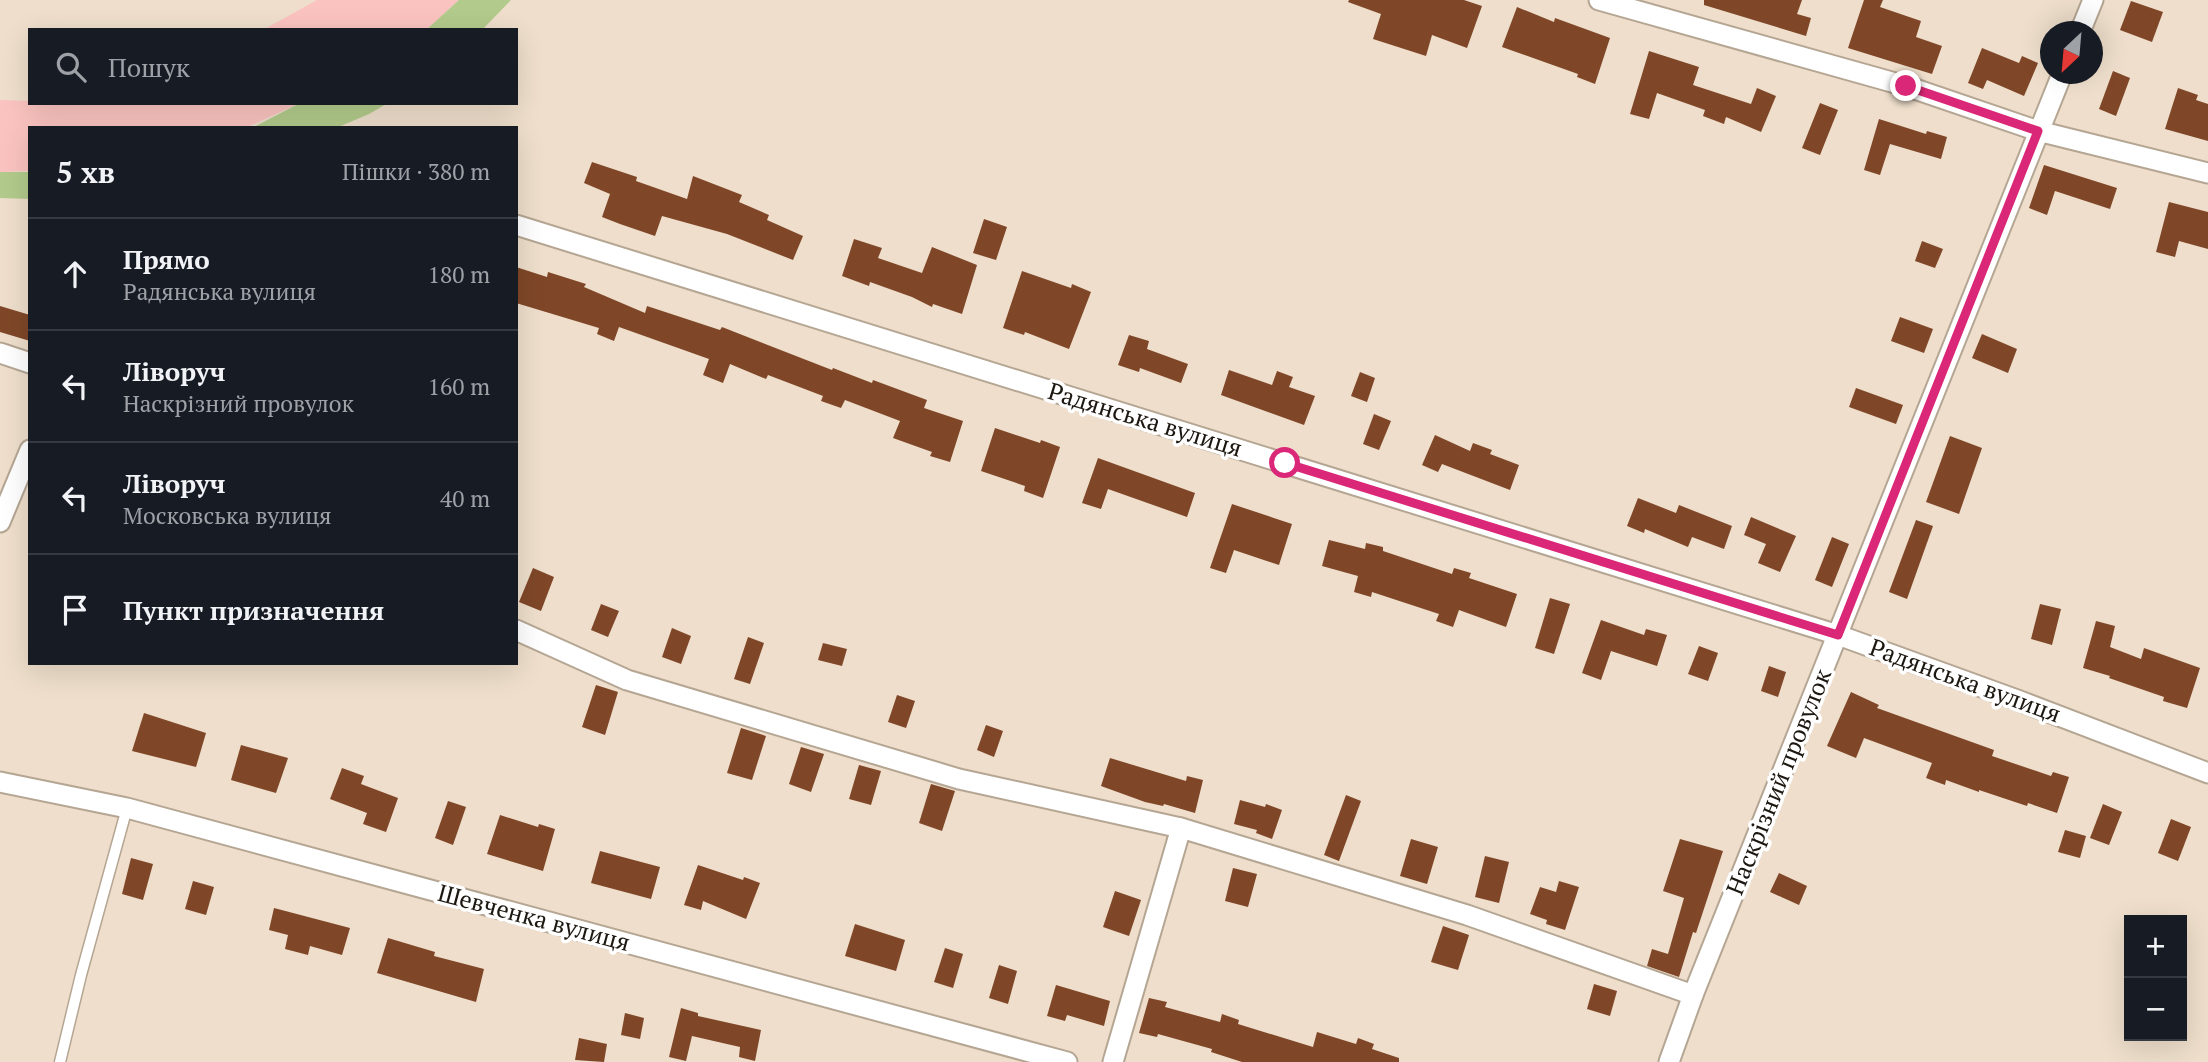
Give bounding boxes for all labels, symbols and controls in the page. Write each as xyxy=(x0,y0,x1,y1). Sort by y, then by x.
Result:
north arrow xyxy=(2040,21,2103,84)
search box xyxy=(28,28,518,105)
icon: search xyxy=(52,48,90,86)
text: Пошук xyxy=(108,50,190,84)
route end xyxy=(1890,70,1921,101)
text: 5 хв xyxy=(56,152,115,192)
text: Пішки · 380 m xyxy=(342,156,490,187)
text: Прямо xyxy=(123,242,210,276)
icon: ahead xyxy=(56,255,94,293)
text: 180 m xyxy=(428,259,490,290)
text: Радянська вулиця xyxy=(123,276,316,307)
text: Ліворуч xyxy=(123,354,226,388)
icon: left xyxy=(56,367,94,405)
text: 160 m xyxy=(428,371,490,402)
street label: Радянська вулиця xyxy=(1044,374,1246,464)
text: Наскрізний провулок xyxy=(123,388,354,419)
route start xyxy=(1269,447,1300,478)
text: Ліворуч xyxy=(123,466,226,500)
icon: left xyxy=(56,479,94,517)
text: 40 m xyxy=(440,483,490,514)
text: Московська вулиця xyxy=(123,500,332,531)
icon: arrive xyxy=(56,591,94,629)
text: Пункт призначення xyxy=(123,593,384,627)
street label: Радянська вулиця xyxy=(1865,631,2065,730)
street label: Наскрізний провулок xyxy=(1718,664,1838,899)
street label: Шевченка вулиця xyxy=(435,876,634,958)
map controls xyxy=(2124,915,2187,1041)
button: + xyxy=(2124,915,2187,978)
button: − xyxy=(2124,978,2187,1041)

